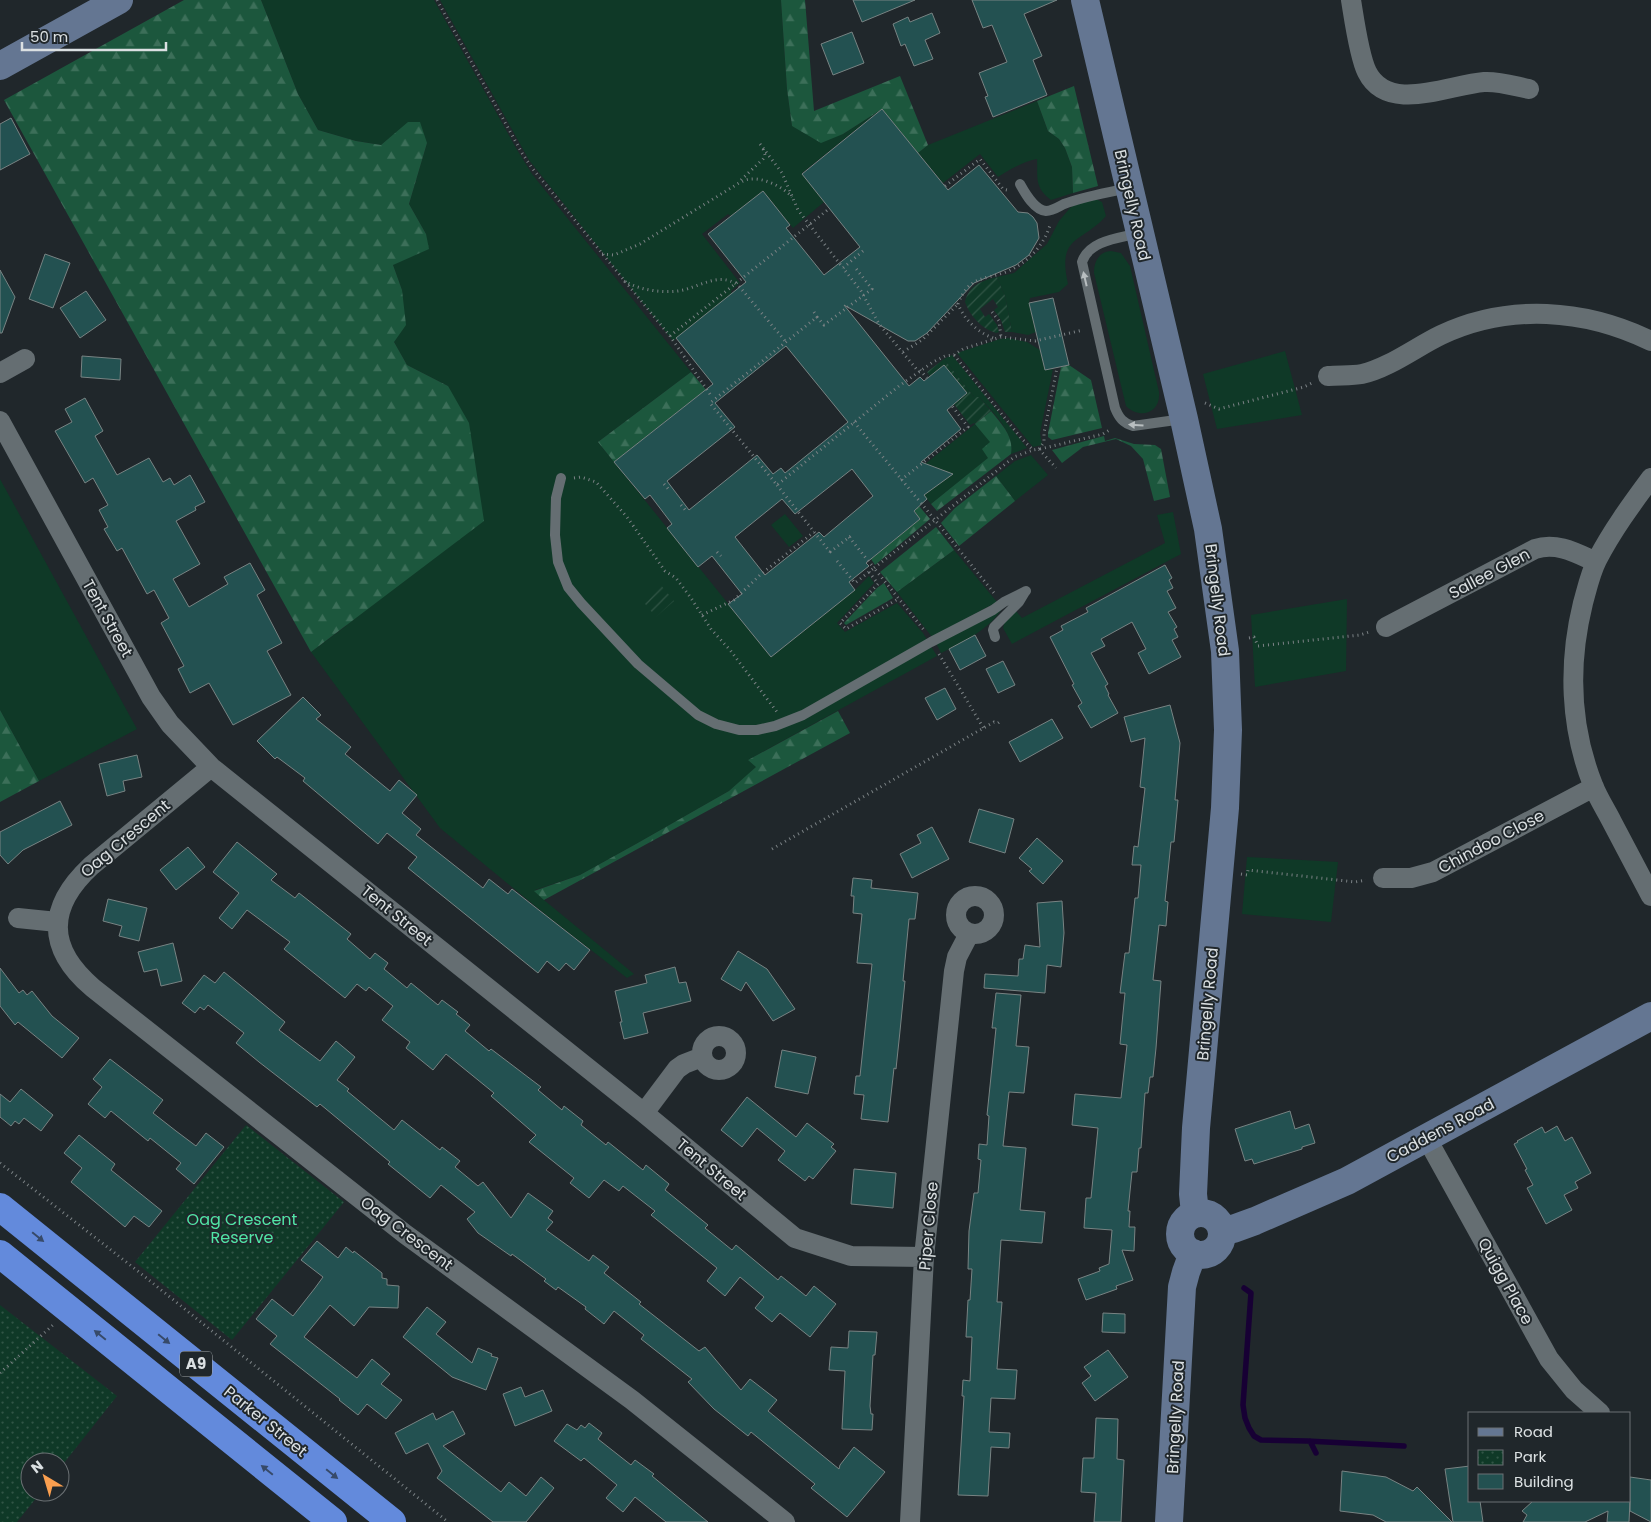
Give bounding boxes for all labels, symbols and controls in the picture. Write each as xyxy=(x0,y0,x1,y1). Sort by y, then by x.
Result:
scale bar xyxy=(22,20,166,52)
text: 50 m xyxy=(30,26,68,47)
street label: Bringelly Road xyxy=(1109,147,1156,263)
one-way arrow xyxy=(1081,272,1089,287)
one-way arrow xyxy=(1128,420,1144,428)
street label: Bringelly Road xyxy=(1199,542,1236,658)
street label: Sallee Glen xyxy=(1445,542,1534,604)
street label: Tent Street xyxy=(77,575,138,661)
street label: Oag Crescent xyxy=(75,794,175,883)
street label: Chindoo Close xyxy=(1434,804,1548,879)
street label: Tent Street xyxy=(356,879,437,951)
street label: Bringelly Road xyxy=(1191,947,1224,1062)
street label: Caddens Road xyxy=(1382,1092,1498,1169)
street label: Tent Street xyxy=(671,1133,752,1206)
street label: Piper Close xyxy=(913,1181,944,1271)
street label: Oag Crescent xyxy=(356,1191,458,1276)
park label: Oag Crescent Reserve xyxy=(187,1208,298,1249)
one-way arrow xyxy=(31,1232,44,1243)
street label: Quigg Place xyxy=(1472,1234,1539,1329)
one-way arrow xyxy=(94,1329,107,1340)
one-way arrow xyxy=(158,1334,171,1345)
road number: A9 xyxy=(180,1352,212,1376)
street label: Bringelly Road xyxy=(1161,1360,1190,1474)
street label: Parker Street xyxy=(219,1381,312,1462)
legend xyxy=(1468,1412,1631,1502)
text: Road xyxy=(1514,1421,1553,1442)
text: Park xyxy=(1514,1446,1546,1467)
north arrow xyxy=(20,1452,70,1502)
text: N xyxy=(27,1456,47,1478)
one-way arrow xyxy=(261,1464,274,1475)
one-way arrow xyxy=(325,1468,338,1479)
text: Building xyxy=(1514,1471,1574,1492)

